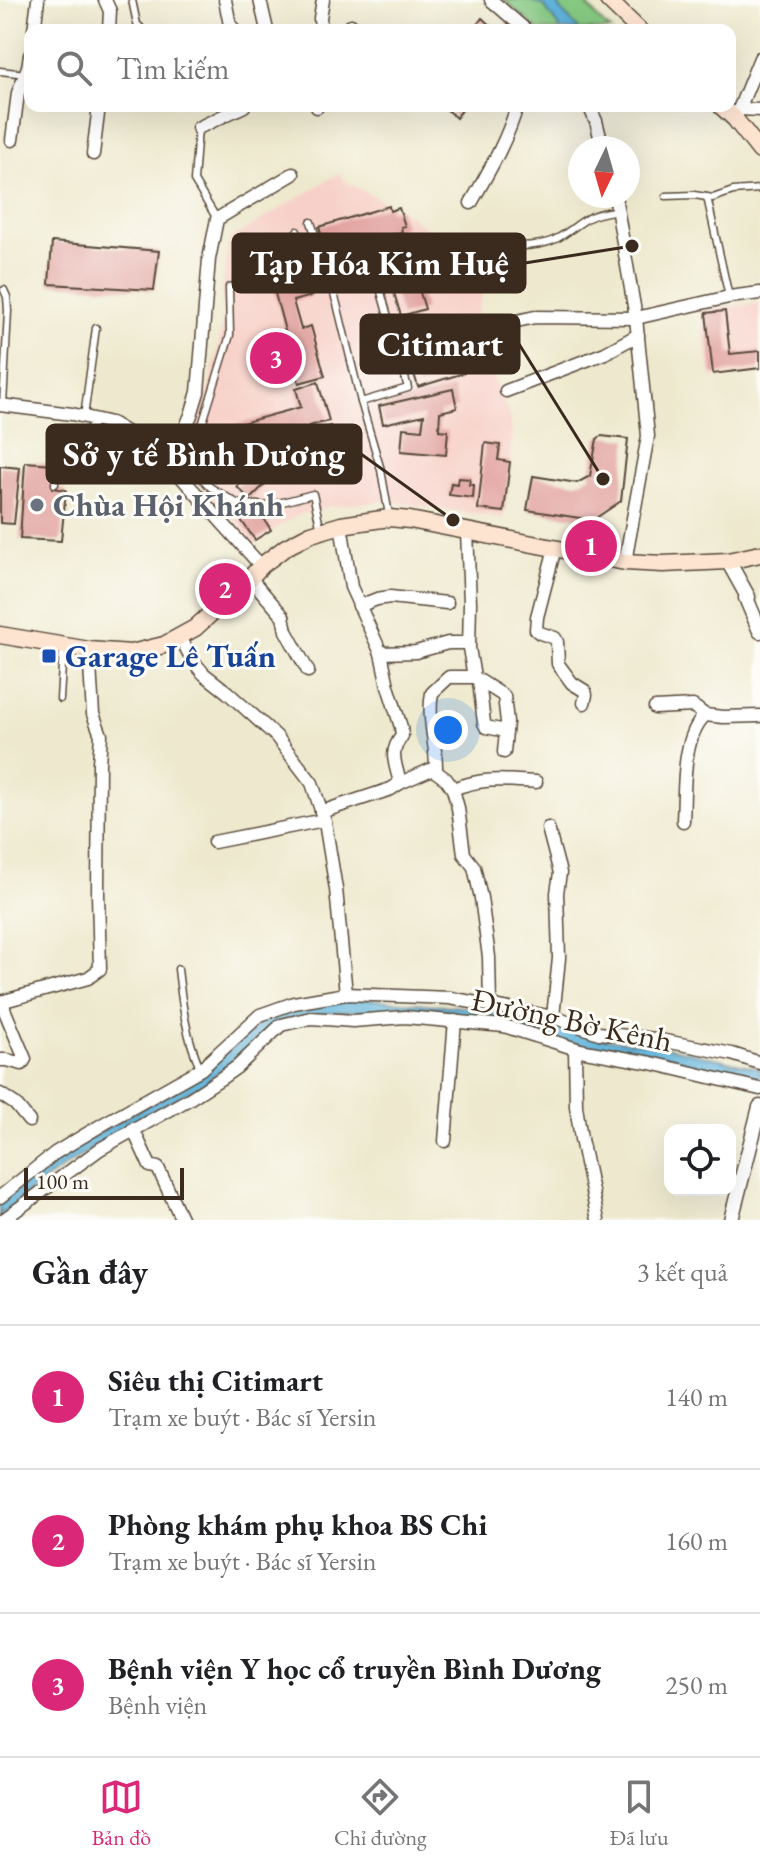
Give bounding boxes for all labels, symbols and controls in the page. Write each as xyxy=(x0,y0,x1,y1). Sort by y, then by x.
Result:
search box xyxy=(24,24,736,112)
icon: search xyxy=(52,46,96,90)
text: Tìm kiếm xyxy=(116,49,229,88)
north arrow xyxy=(568,136,640,208)
callout: Tạp Hóa Kim Huệ xyxy=(233,234,525,292)
text: Tạp Hóa Kim Huệ xyxy=(249,241,509,285)
callout: Citimart xyxy=(361,315,519,373)
text: Citimart xyxy=(377,322,503,366)
pin: 3 xyxy=(250,328,302,388)
callout: Sở y tế Bình Dương xyxy=(47,425,361,483)
text: Sở y tế Bình Dương xyxy=(63,432,346,476)
place label: Chùa Hội Khánh xyxy=(53,484,284,526)
marker: Chùa Hội Khánh xyxy=(28,496,46,514)
pin: 1 xyxy=(565,516,617,576)
pin: 2 xyxy=(199,559,251,619)
place label: Garage Lê Tuấn xyxy=(65,635,276,677)
marker: Garage Lê Tuấn xyxy=(40,647,58,665)
your location xyxy=(428,710,468,750)
street label: Đường Bờ Kênh xyxy=(468,978,676,1062)
map controls xyxy=(664,1124,736,1196)
button: locate xyxy=(664,1124,736,1196)
scale bar xyxy=(24,1164,184,1200)
text: 100 m xyxy=(36,1167,89,1196)
text: Gần đây xyxy=(32,1250,148,1294)
text: 3 kết quả xyxy=(637,1255,728,1289)
text: Siêu thị Citimart xyxy=(108,1361,323,1400)
text: 1 xyxy=(51,1380,65,1414)
text: 140 m xyxy=(665,1380,728,1414)
text: Trạm xe buýt · Bác sĩ Yersin xyxy=(108,1400,377,1434)
text: Phòng khám phụ khoa BS Chi xyxy=(108,1505,487,1544)
text: 2 xyxy=(51,1524,65,1558)
text: 160 m xyxy=(665,1524,728,1558)
text: Trạm xe buýt · Bác sĩ Yersin xyxy=(108,1544,377,1578)
text: Bệnh viện Y học cổ truyền Bình Dương xyxy=(108,1649,601,1688)
text: 3 xyxy=(51,1668,65,1702)
text: 250 m xyxy=(665,1668,728,1702)
text: Bệnh viện xyxy=(108,1688,207,1722)
tab: Bản đồ xyxy=(91,1775,151,1852)
tab: Chỉ đường xyxy=(334,1775,427,1852)
tab: Đã lưu xyxy=(610,1775,669,1852)

